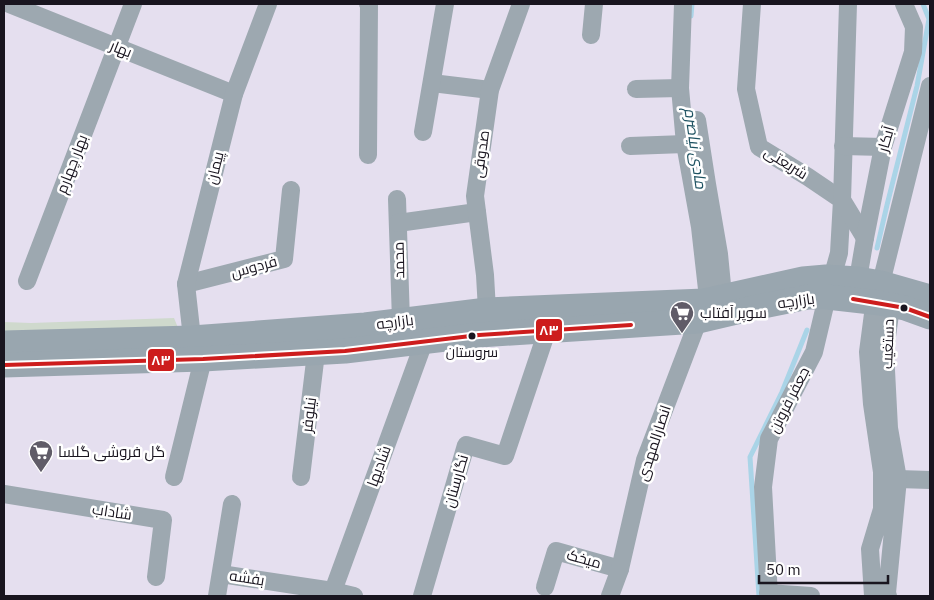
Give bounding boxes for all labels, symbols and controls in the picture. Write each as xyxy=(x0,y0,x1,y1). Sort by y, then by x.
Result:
street label: بهار xyxy=(106,35,135,62)
water label: مادی نیاصرم xyxy=(678,105,712,191)
street label: آبکار xyxy=(872,124,898,155)
street label: صدوقی xyxy=(468,129,494,179)
street label: بهار چهارم xyxy=(52,132,92,196)
street label: شریعتی xyxy=(760,142,812,184)
street label: پیمان xyxy=(201,150,229,186)
street label: محمد xyxy=(389,241,408,279)
street label: فردوس xyxy=(229,251,279,283)
street label: بازارچه xyxy=(776,288,816,314)
supermarket icon: سوپر آفتاب xyxy=(669,300,695,334)
place label: سوپر آفتاب xyxy=(700,303,767,323)
unlabelled marker xyxy=(899,303,909,313)
street label: بازارچه xyxy=(375,310,415,334)
line badge: ۸۳ xyxy=(535,318,563,342)
street label: دستغیب xyxy=(877,319,898,369)
text: ۸۳ xyxy=(539,321,559,339)
marker: سروستان xyxy=(467,331,477,341)
place label: سروستان xyxy=(446,343,498,361)
line badge: ۸۳ xyxy=(147,348,175,372)
text: ۸۳ xyxy=(151,351,171,369)
street label: جعفر فروتن xyxy=(764,363,814,437)
street label: نیلوفر xyxy=(297,396,320,435)
street label: انصارالمهدی xyxy=(632,402,676,484)
supermarket icon: گل فروشی گلسا xyxy=(28,439,54,473)
place label: گل فروشی گلسا xyxy=(58,442,165,462)
street label: شادیها xyxy=(362,443,396,489)
street label: نگارستان xyxy=(439,452,473,510)
street label: شاداب xyxy=(91,499,133,524)
street label: میخک xyxy=(565,545,604,573)
scale bar xyxy=(759,552,888,584)
text: 50 m xyxy=(766,560,801,579)
street label: بفشه xyxy=(228,565,266,590)

